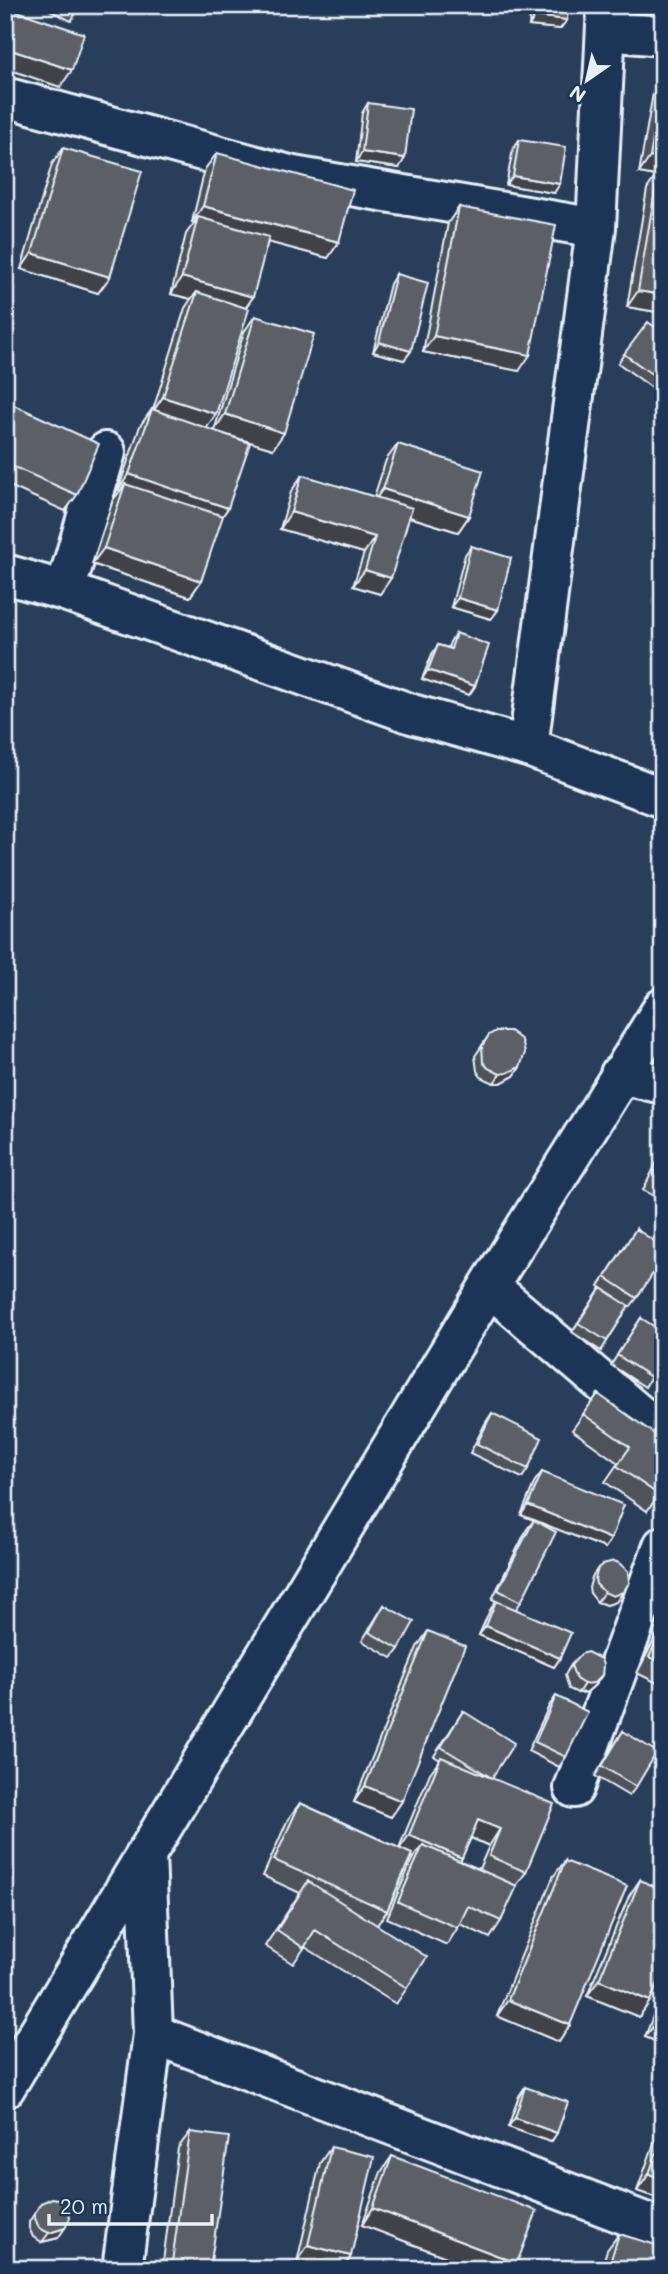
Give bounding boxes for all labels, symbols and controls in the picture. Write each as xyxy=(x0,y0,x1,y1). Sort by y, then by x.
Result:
north arrow xyxy=(552,46,622,116)
text: N xyxy=(564,80,590,109)
scale bar xyxy=(49,2183,212,2227)
text: 20 m xyxy=(60,2192,108,2219)

